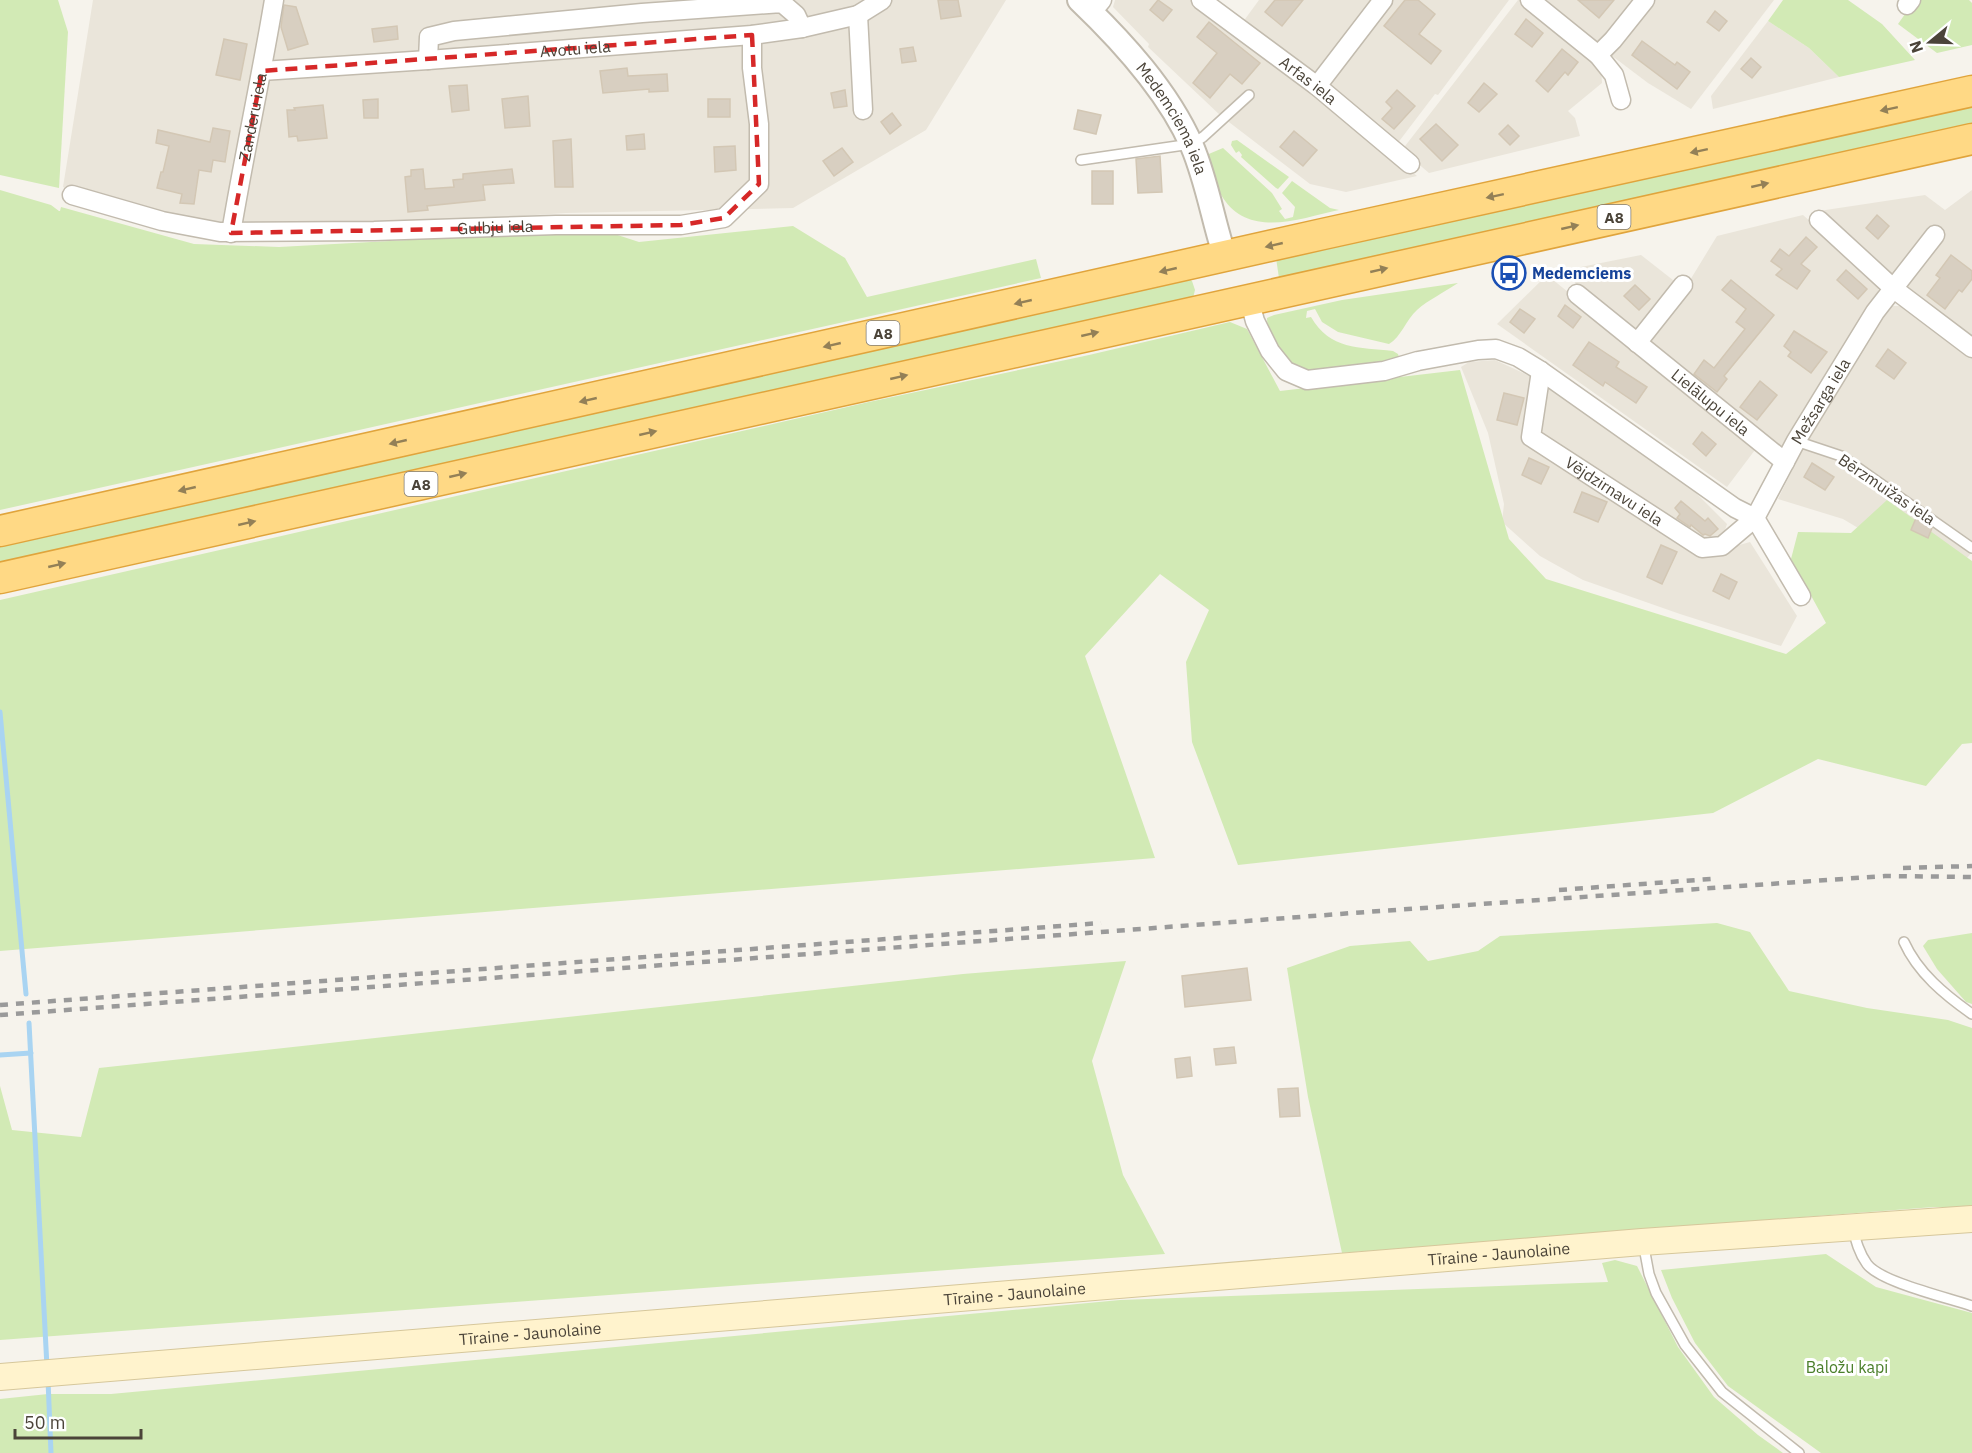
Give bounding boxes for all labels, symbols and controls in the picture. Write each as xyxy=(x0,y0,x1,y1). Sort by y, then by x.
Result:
north arrow xyxy=(1900,12,1960,72)
street label: Avotu iela xyxy=(539,36,612,61)
text: N xyxy=(1904,38,1927,56)
street label: Arfas iela xyxy=(1276,52,1342,109)
street label: Medemciema iela xyxy=(1132,58,1212,177)
street label: Zanderu iela xyxy=(234,71,271,163)
one-way arrow xyxy=(1879,105,1898,114)
one-way arrow xyxy=(1689,147,1708,156)
one-way arrow xyxy=(1751,180,1770,189)
one-way arrow xyxy=(1485,192,1504,201)
road number: A8 xyxy=(1598,205,1630,229)
street label: Gulbju iela xyxy=(457,216,534,238)
one-way arrow xyxy=(1561,222,1579,232)
one-way arrow xyxy=(1265,241,1284,251)
bus stop icon: Medemciems xyxy=(1491,255,1527,291)
place label: Medemciems xyxy=(1532,263,1631,283)
one-way arrow xyxy=(1370,264,1389,274)
one-way arrow xyxy=(1159,265,1178,275)
one-way arrow xyxy=(1013,298,1032,307)
road number: A8 xyxy=(866,321,900,345)
one-way arrow xyxy=(1080,329,1099,339)
one-way arrow xyxy=(823,340,842,350)
street label: Mežsarga iela xyxy=(1786,354,1855,448)
street label: Lielālupu iela xyxy=(1668,364,1754,440)
one-way arrow xyxy=(890,372,909,381)
one-way arrow xyxy=(579,395,597,405)
one-way arrow xyxy=(639,428,658,437)
one-way arrow xyxy=(388,438,407,447)
street label: Bērzmuižas iela xyxy=(1835,449,1940,529)
street label: Vējdzirnavu iela xyxy=(1562,452,1667,530)
one-way arrow xyxy=(449,470,467,480)
road number: A8 xyxy=(404,472,438,496)
one-way arrow xyxy=(177,485,196,494)
one-way arrow xyxy=(238,517,257,527)
one-way arrow xyxy=(48,560,67,569)
street label: Tīraine - Jaunolaine xyxy=(1427,1238,1571,1270)
street label: Tīraine - Jaunolaine xyxy=(943,1278,1087,1309)
street label: Tīraine - Jaunolaine xyxy=(458,1318,602,1349)
park label: Baložu kapi xyxy=(1806,1357,1888,1377)
scale bar xyxy=(15,1402,141,1440)
text: 50 m xyxy=(24,1411,66,1434)

